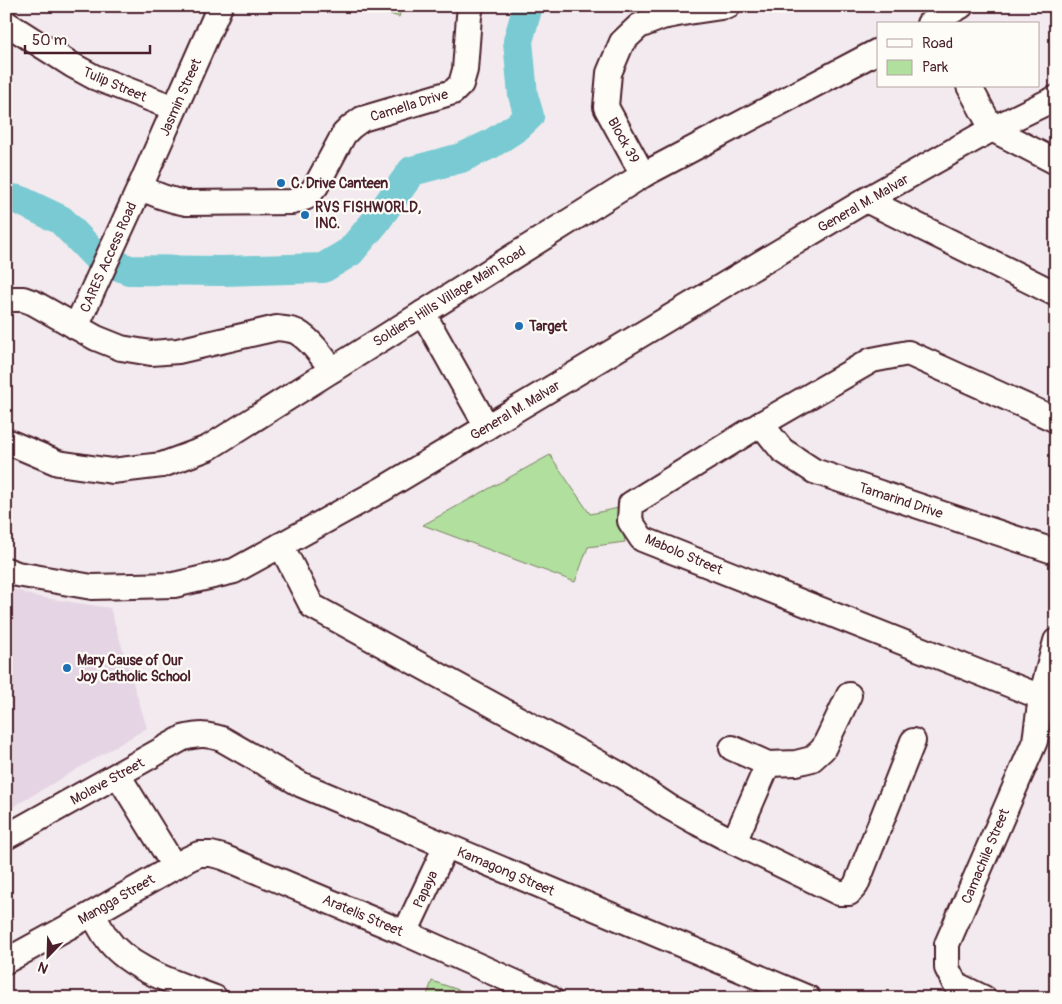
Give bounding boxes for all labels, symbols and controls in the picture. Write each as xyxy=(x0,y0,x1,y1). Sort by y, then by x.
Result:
scale bar xyxy=(25,22,150,54)
legend xyxy=(877,22,1040,88)
text: 50 m xyxy=(32,31,67,50)
text: Road xyxy=(922,34,953,53)
street label: Jasmin Street xyxy=(156,55,205,139)
text: Park xyxy=(922,58,949,77)
street label: Tulip Street xyxy=(80,63,150,106)
street label: Camella Drive xyxy=(368,86,450,125)
street label: Block 39 xyxy=(604,114,643,166)
street label: General M. Malvar xyxy=(815,171,912,236)
place label: C. Drive Canteen xyxy=(291,175,388,192)
marker: C. Drive Canteen xyxy=(275,177,287,189)
street label: CARES Access Road xyxy=(76,199,140,315)
place label: RVS FISHWORLD, INC. xyxy=(315,199,422,232)
marker: RVS FISHWORLD, INC. xyxy=(299,209,311,221)
street label: Soldiers Hills Village Main Road xyxy=(370,242,529,350)
place label: Target xyxy=(528,318,567,335)
marker: Target xyxy=(513,320,525,332)
street label: General M. Malvar xyxy=(467,377,563,444)
street label: Tamarind Drive xyxy=(857,479,945,522)
street label: Mabolo Street xyxy=(642,530,726,579)
place label: Mary Cause of Our Joy Catholic School xyxy=(77,652,191,685)
marker: Mary Cause of Our Joy Catholic School xyxy=(61,662,73,674)
street label: Molave Street xyxy=(67,754,147,809)
street label: Camachile Street xyxy=(958,806,1013,906)
street label: Kamagong Street xyxy=(454,843,557,900)
street label: Papaya xyxy=(409,868,441,911)
street label: Mangga Street xyxy=(75,870,158,928)
street label: Aratelis Street xyxy=(320,891,406,940)
north arrow xyxy=(22,932,72,982)
text: N xyxy=(35,958,51,977)

